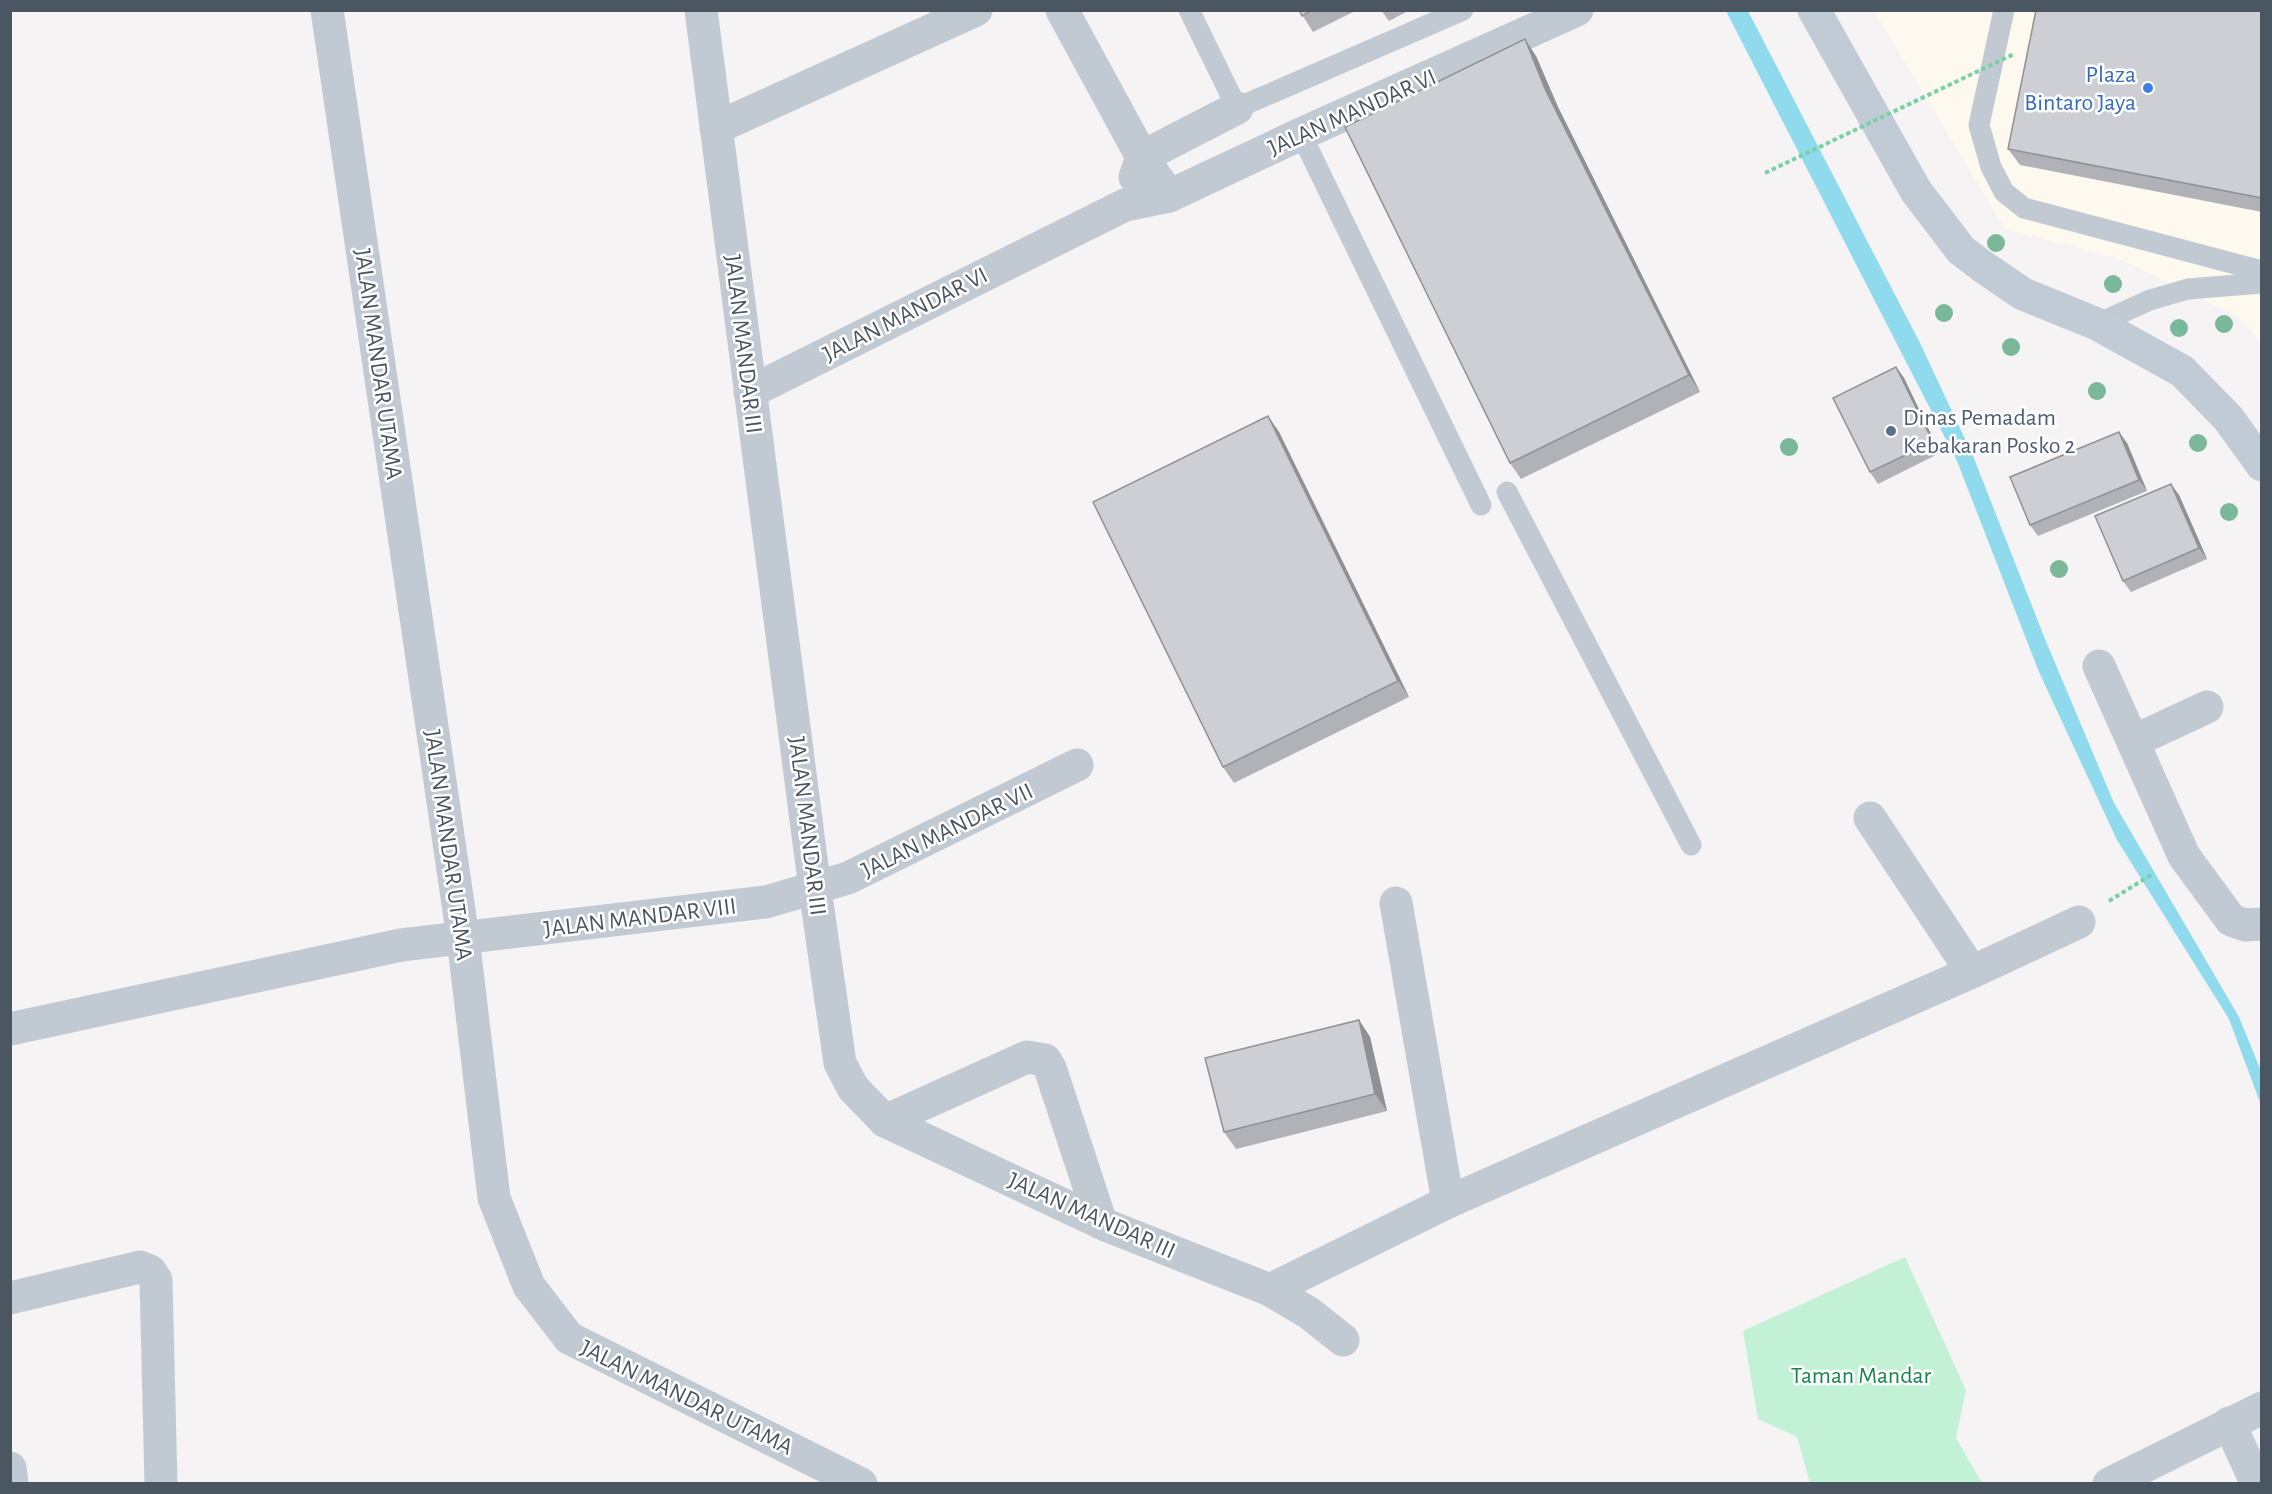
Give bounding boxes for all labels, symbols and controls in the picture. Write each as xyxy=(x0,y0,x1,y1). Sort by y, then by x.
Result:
place label: Plaza Bintaro Jaya xyxy=(2024,63,2136,115)
street label: JALAN MANDAR VI xyxy=(1265,65,1440,161)
marker: Plaza Bintaro Jaya xyxy=(2141,81,2155,95)
street label: JALAN MANDAR UTAMA xyxy=(350,247,406,481)
street label: JALAN MANDAR III xyxy=(720,253,766,435)
street label: JALAN MANDAR VI xyxy=(819,263,992,367)
place label: Dinas Pemadam Kebakaran Posko 2 xyxy=(1903,406,2076,458)
marker: Dinas Pemadam Kebakaran Posko 2 xyxy=(1884,424,1898,438)
street label: JALAN MANDAR UTAMA xyxy=(420,728,476,962)
street label: JALAN MANDAR III xyxy=(784,735,830,917)
street label: JALAN MANDAR VII xyxy=(858,779,1037,883)
street label: JALAN MANDAR VIII xyxy=(542,894,738,942)
street label: JALAN MANDAR III xyxy=(1004,1168,1179,1264)
street label: JALAN MANDAR UTAMA xyxy=(577,1336,797,1460)
park label: Taman Mandar xyxy=(1791,1364,1931,1388)

